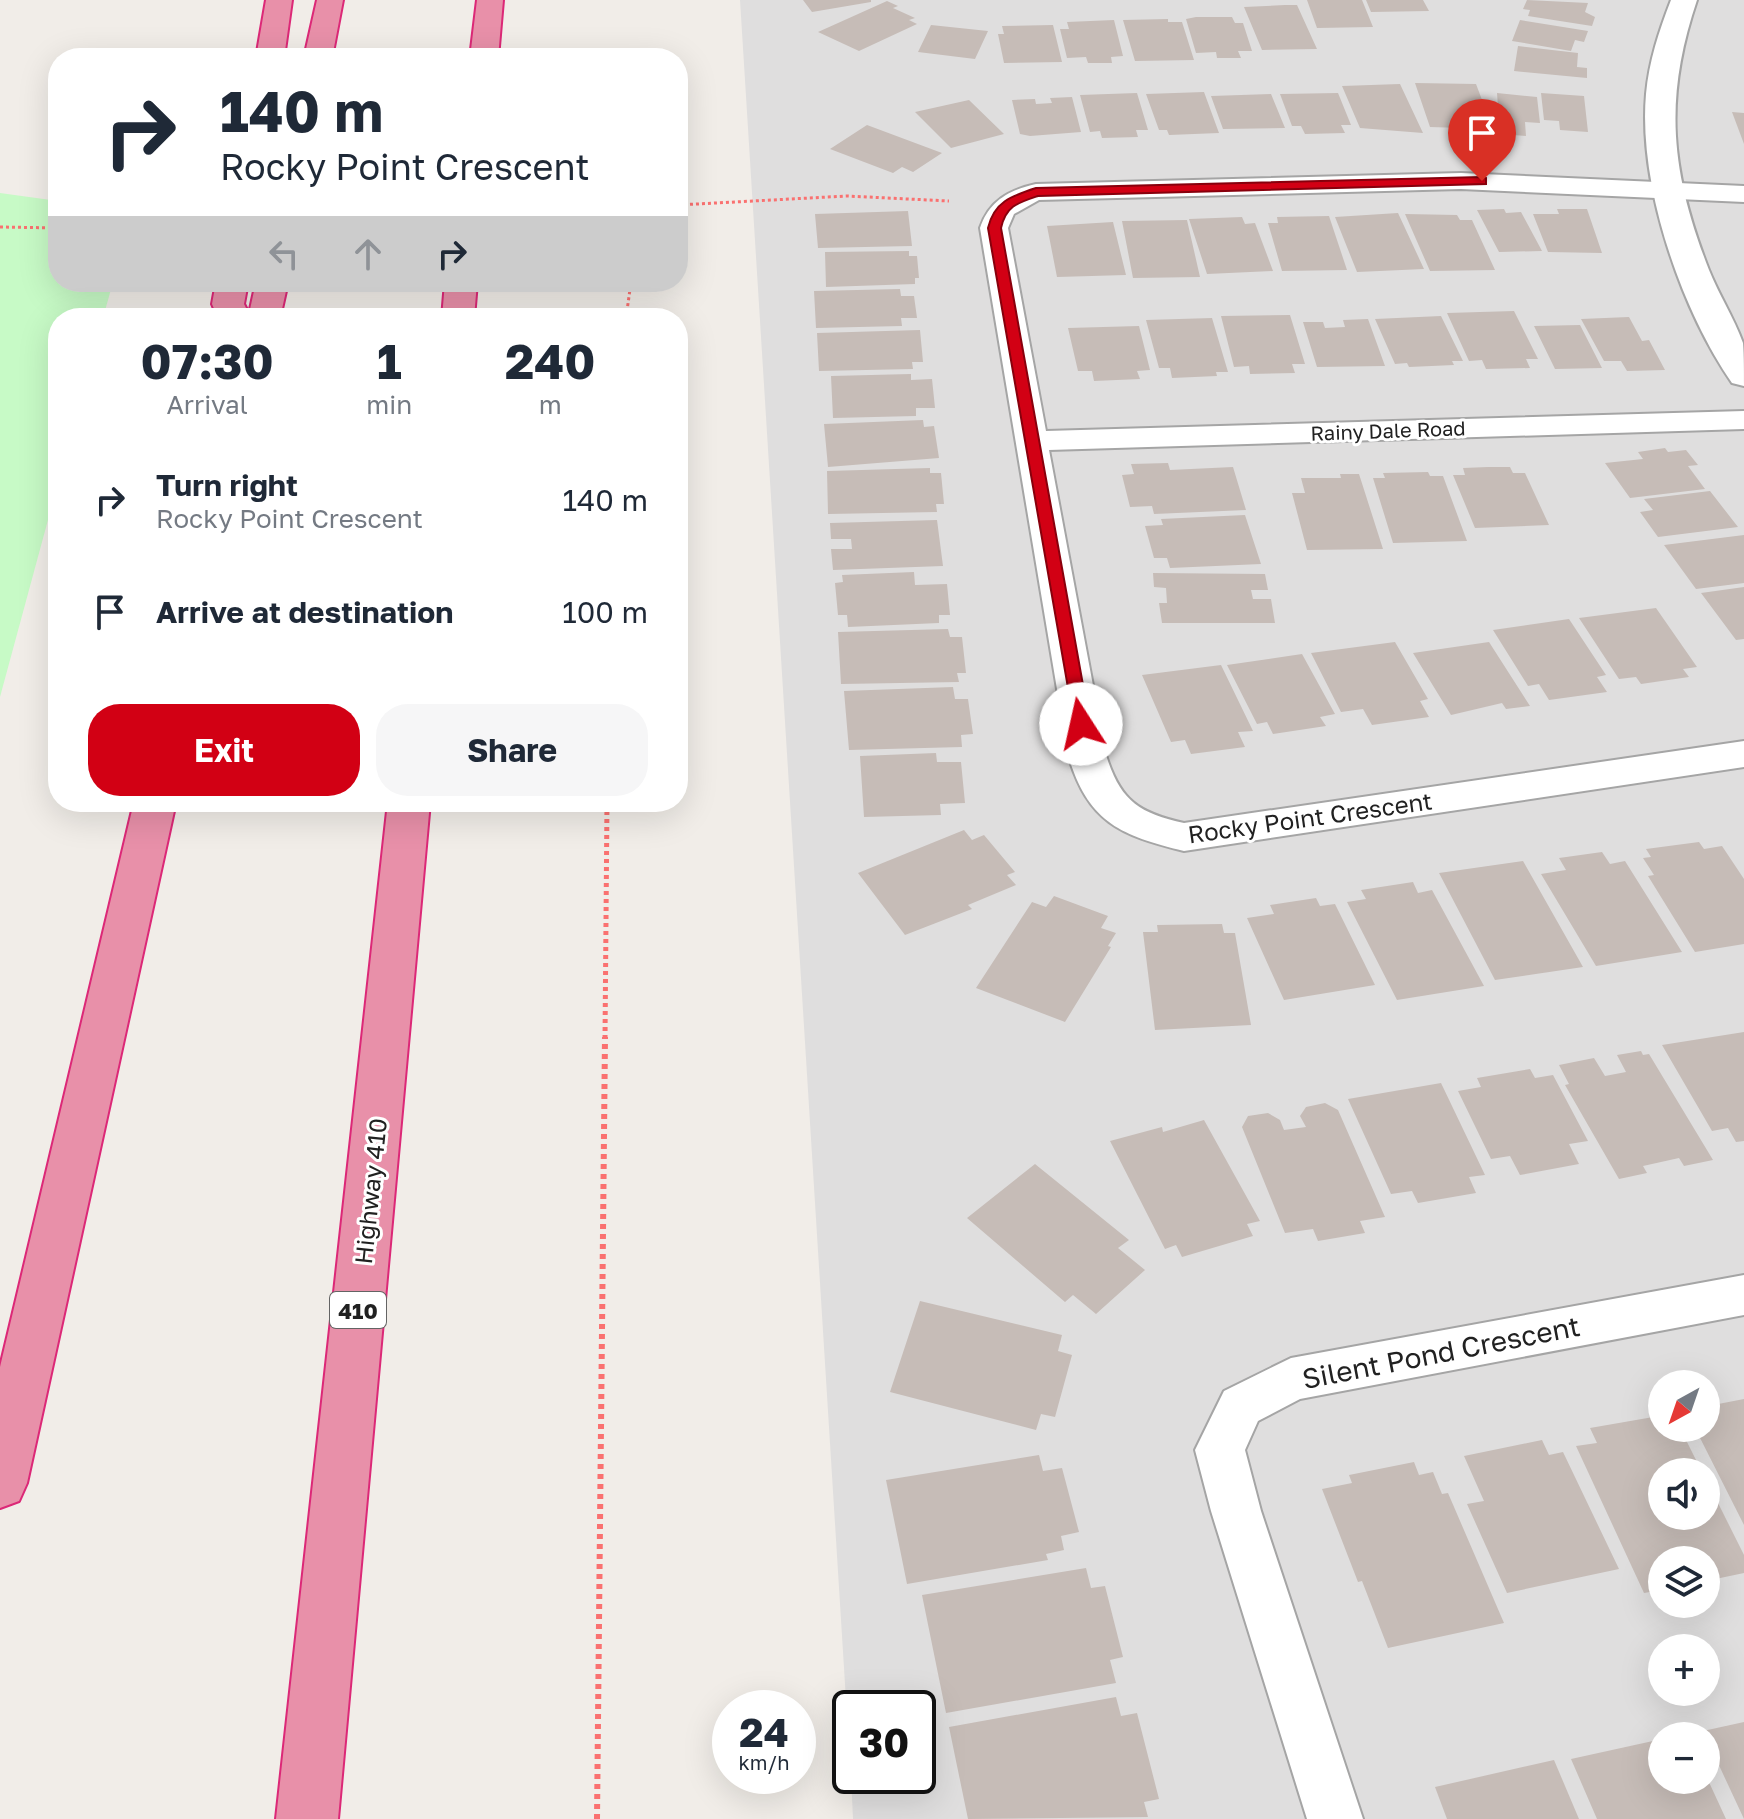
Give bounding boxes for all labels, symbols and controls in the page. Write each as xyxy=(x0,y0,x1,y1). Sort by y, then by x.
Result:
text: 140 m xyxy=(220,77,383,144)
icon: right xyxy=(88,80,192,184)
pin xyxy=(1448,99,1516,181)
icon: arrive xyxy=(1460,111,1504,155)
text: Rocky Point Crescent xyxy=(220,145,590,188)
icon: left xyxy=(262,232,306,276)
icon: ahead xyxy=(346,232,390,276)
icon: right xyxy=(430,232,474,276)
text: 07:30 xyxy=(141,332,274,390)
text: 1 xyxy=(377,332,402,390)
text: 240 xyxy=(505,332,595,390)
text: Arrival xyxy=(166,389,248,420)
text: min xyxy=(366,389,412,420)
text: m xyxy=(539,389,562,420)
street label: Rainy Dale Road xyxy=(1310,415,1466,445)
text: Turn right xyxy=(156,467,298,503)
icon: right xyxy=(88,478,132,522)
text: 140 m xyxy=(563,482,648,518)
text: Rocky Point Crescent xyxy=(156,503,423,534)
icon: arrive xyxy=(88,590,132,634)
text: Arrive at destination xyxy=(156,594,453,630)
text: 100 m xyxy=(562,594,648,630)
position arrow xyxy=(1039,682,1123,766)
button: Exit xyxy=(88,704,360,796)
button: Share xyxy=(376,704,648,796)
street label: Rocky Point Crescent xyxy=(1186,785,1434,849)
street label: Highway 410 xyxy=(348,1117,392,1265)
road number: 410 xyxy=(330,1292,386,1328)
street label: Silent Pond Crescent xyxy=(1299,1309,1583,1395)
north arrow xyxy=(1648,1370,1720,1442)
map controls xyxy=(1648,1370,1720,1794)
button: sound xyxy=(1648,1458,1720,1530)
button: layers xyxy=(1648,1546,1720,1618)
button: + xyxy=(1648,1634,1720,1706)
speed limit sign: 30 xyxy=(832,1690,936,1794)
text: 24 xyxy=(739,1708,789,1756)
button: − xyxy=(1648,1722,1720,1794)
text: km/h xyxy=(739,1750,789,1774)

